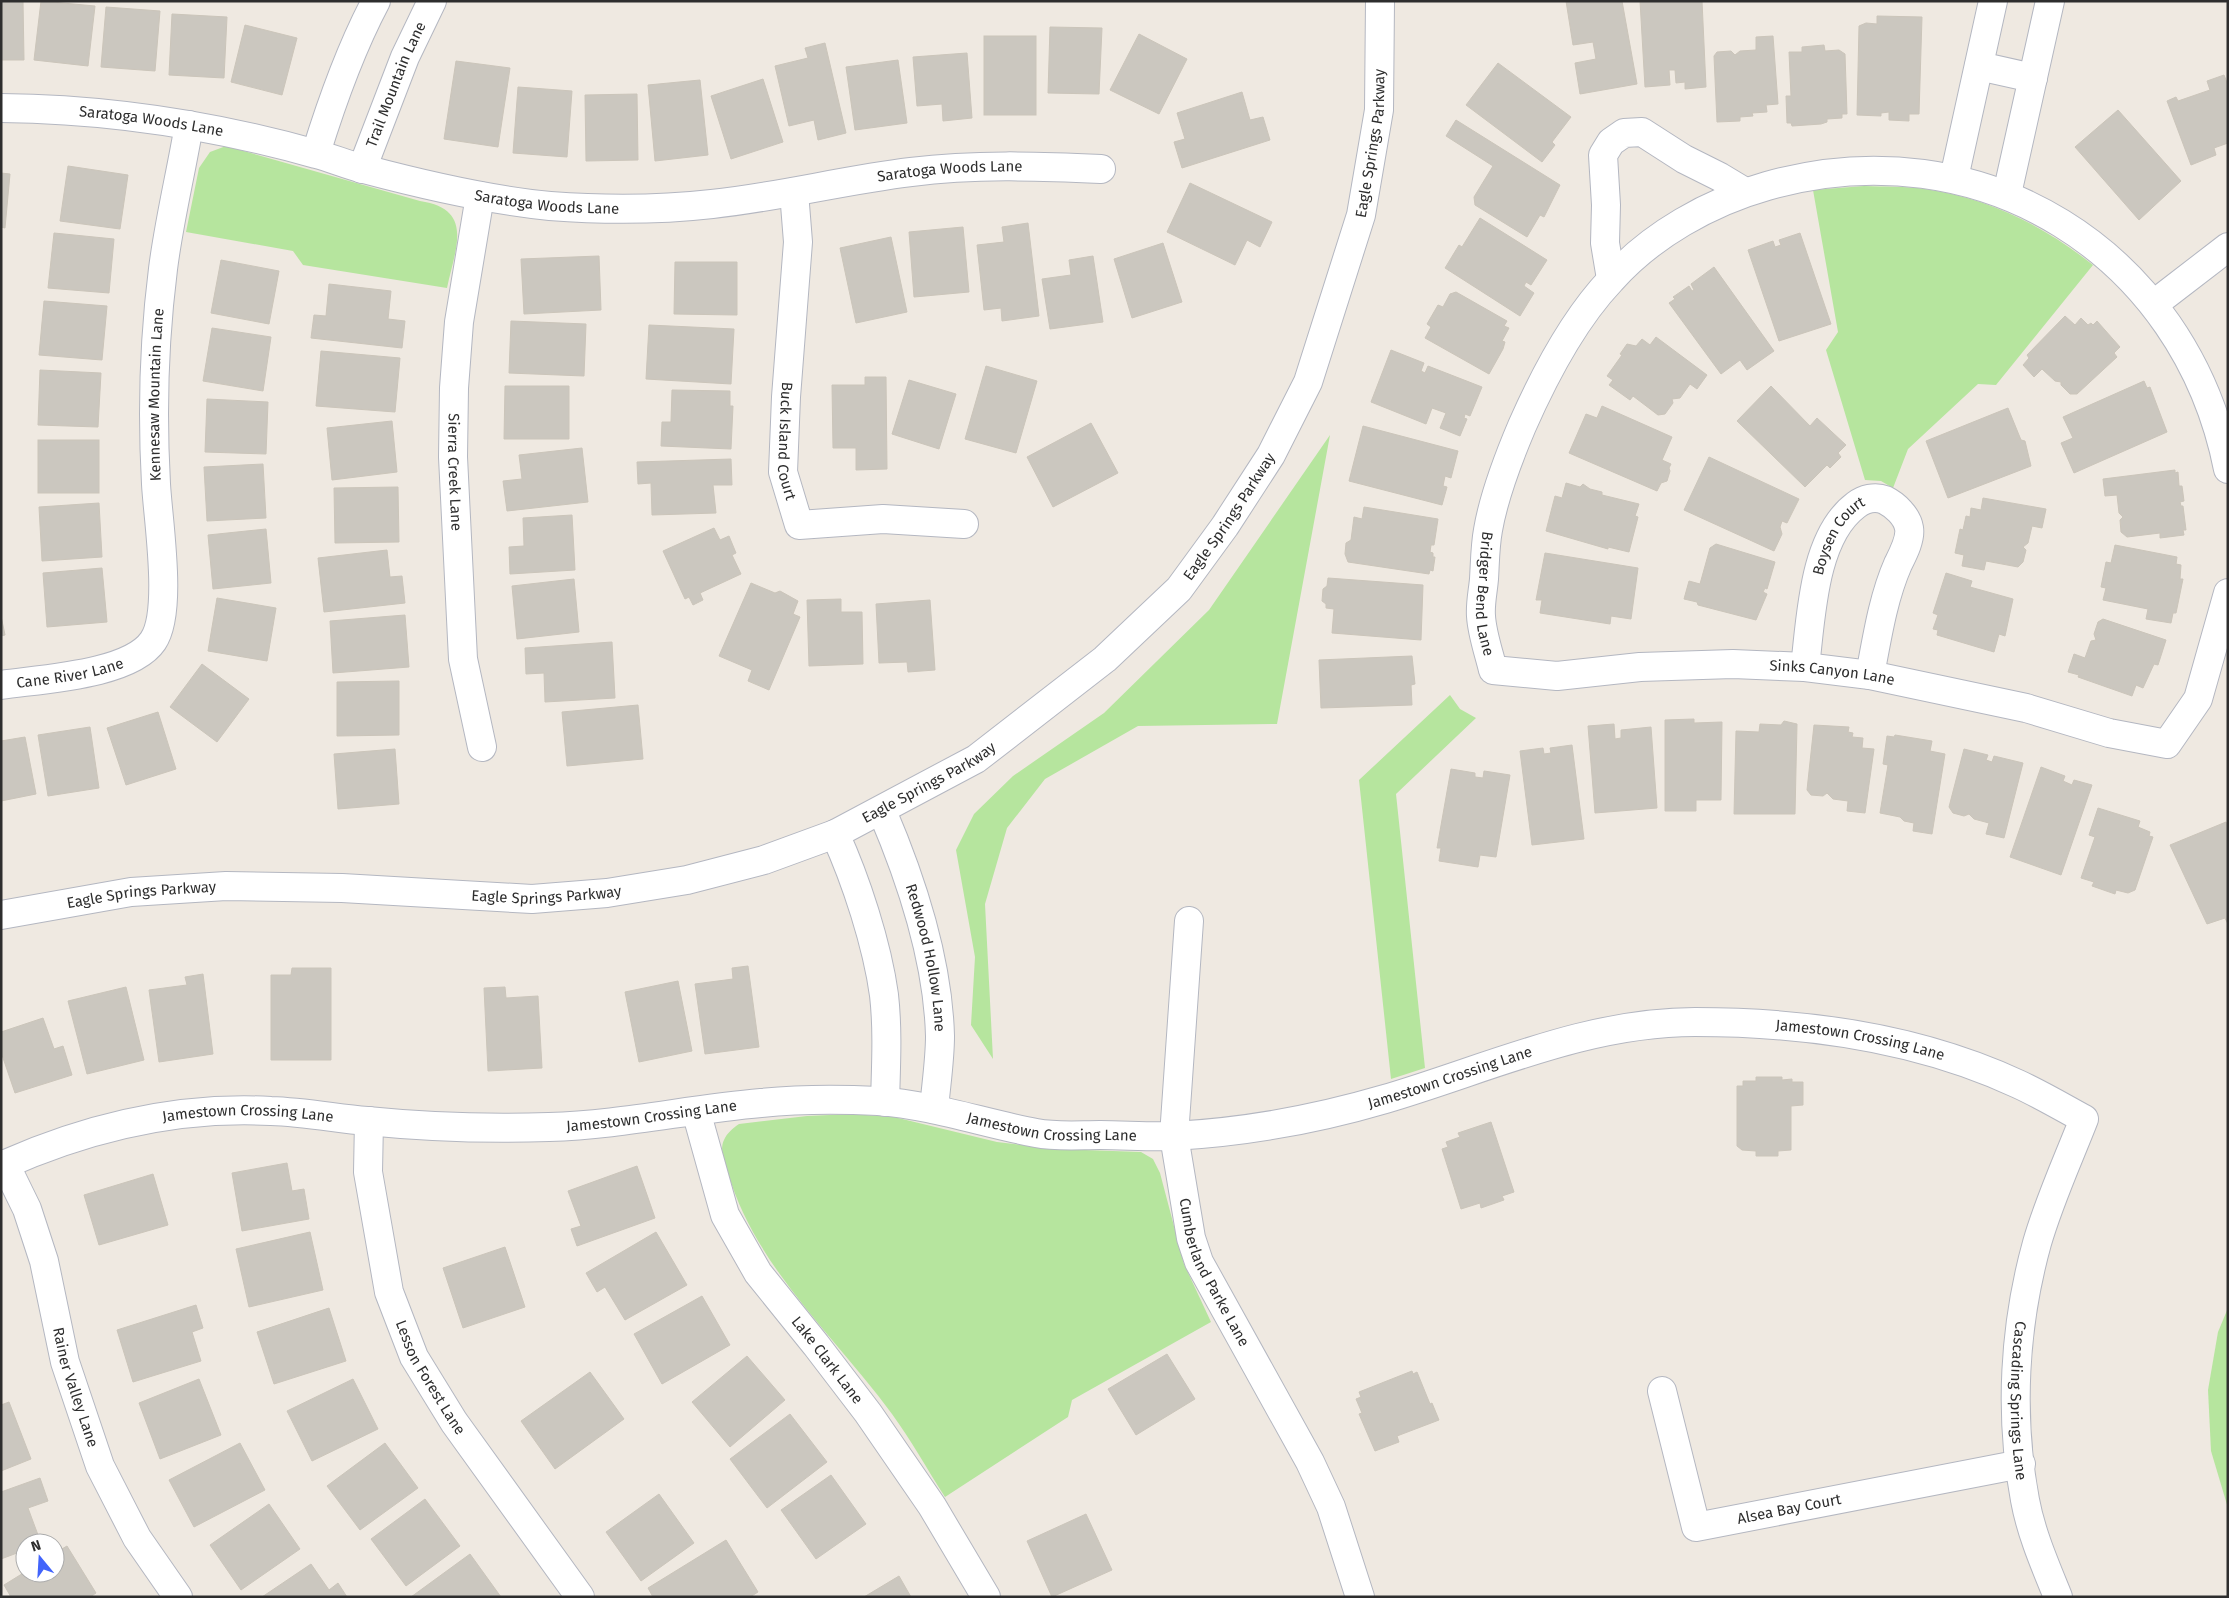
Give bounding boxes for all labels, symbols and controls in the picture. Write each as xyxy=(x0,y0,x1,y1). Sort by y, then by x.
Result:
street label: Trail Mountain Lane xyxy=(362,19,430,150)
street label: Eagle Springs Parkway xyxy=(1352,68,1388,219)
street label: Saratoga Woods Lane xyxy=(78,102,225,140)
street label: Saratoga Woods Lane xyxy=(876,157,1022,186)
street label: Saratoga Woods Lane xyxy=(473,186,619,218)
street label: Kennesaw Mountain Lane xyxy=(145,307,168,482)
street label: Buck Island Court xyxy=(774,381,800,503)
street label: Sierra Creek Lane xyxy=(444,413,466,531)
street label: Eagle Springs Parkway xyxy=(1179,449,1279,584)
street label: Boysen Court xyxy=(1809,492,1868,577)
street label: Bridger Bend Lane xyxy=(1472,530,1498,658)
street label: Cane River Lane xyxy=(15,654,126,692)
street label: Sinks Canyon Lane xyxy=(1769,657,1896,689)
street label: Eagle Springs Parkway xyxy=(859,738,1000,827)
street label: Eagle Springs Parkway xyxy=(65,878,217,912)
street label: Redwood Hollow Lane xyxy=(902,881,949,1032)
street label: Eagle Springs Parkway xyxy=(471,882,623,908)
street label: Jamestown Crossing Lane xyxy=(1775,1016,1947,1064)
street label: Jamestown Crossing Lane xyxy=(1366,1042,1534,1112)
street label: Jamestown Crossing Lane xyxy=(566,1096,738,1135)
street label: Jamestown Crossing Lane xyxy=(161,1101,335,1126)
street label: Jamestown Crossing Lane xyxy=(965,1108,1137,1145)
street label: Cumberland Parke Lane xyxy=(1175,1197,1253,1350)
street label: Lake Clark Lane xyxy=(788,1313,867,1408)
street label: Lesson Forest Lane xyxy=(392,1318,469,1438)
street label: Cascading Springs Lane xyxy=(2007,1320,2031,1481)
street label: Rainer Valley Lane xyxy=(49,1326,102,1450)
street label: Alsea Bay Court xyxy=(1736,1490,1843,1528)
north arrow xyxy=(15,1533,65,1583)
text: N xyxy=(29,1537,43,1556)

